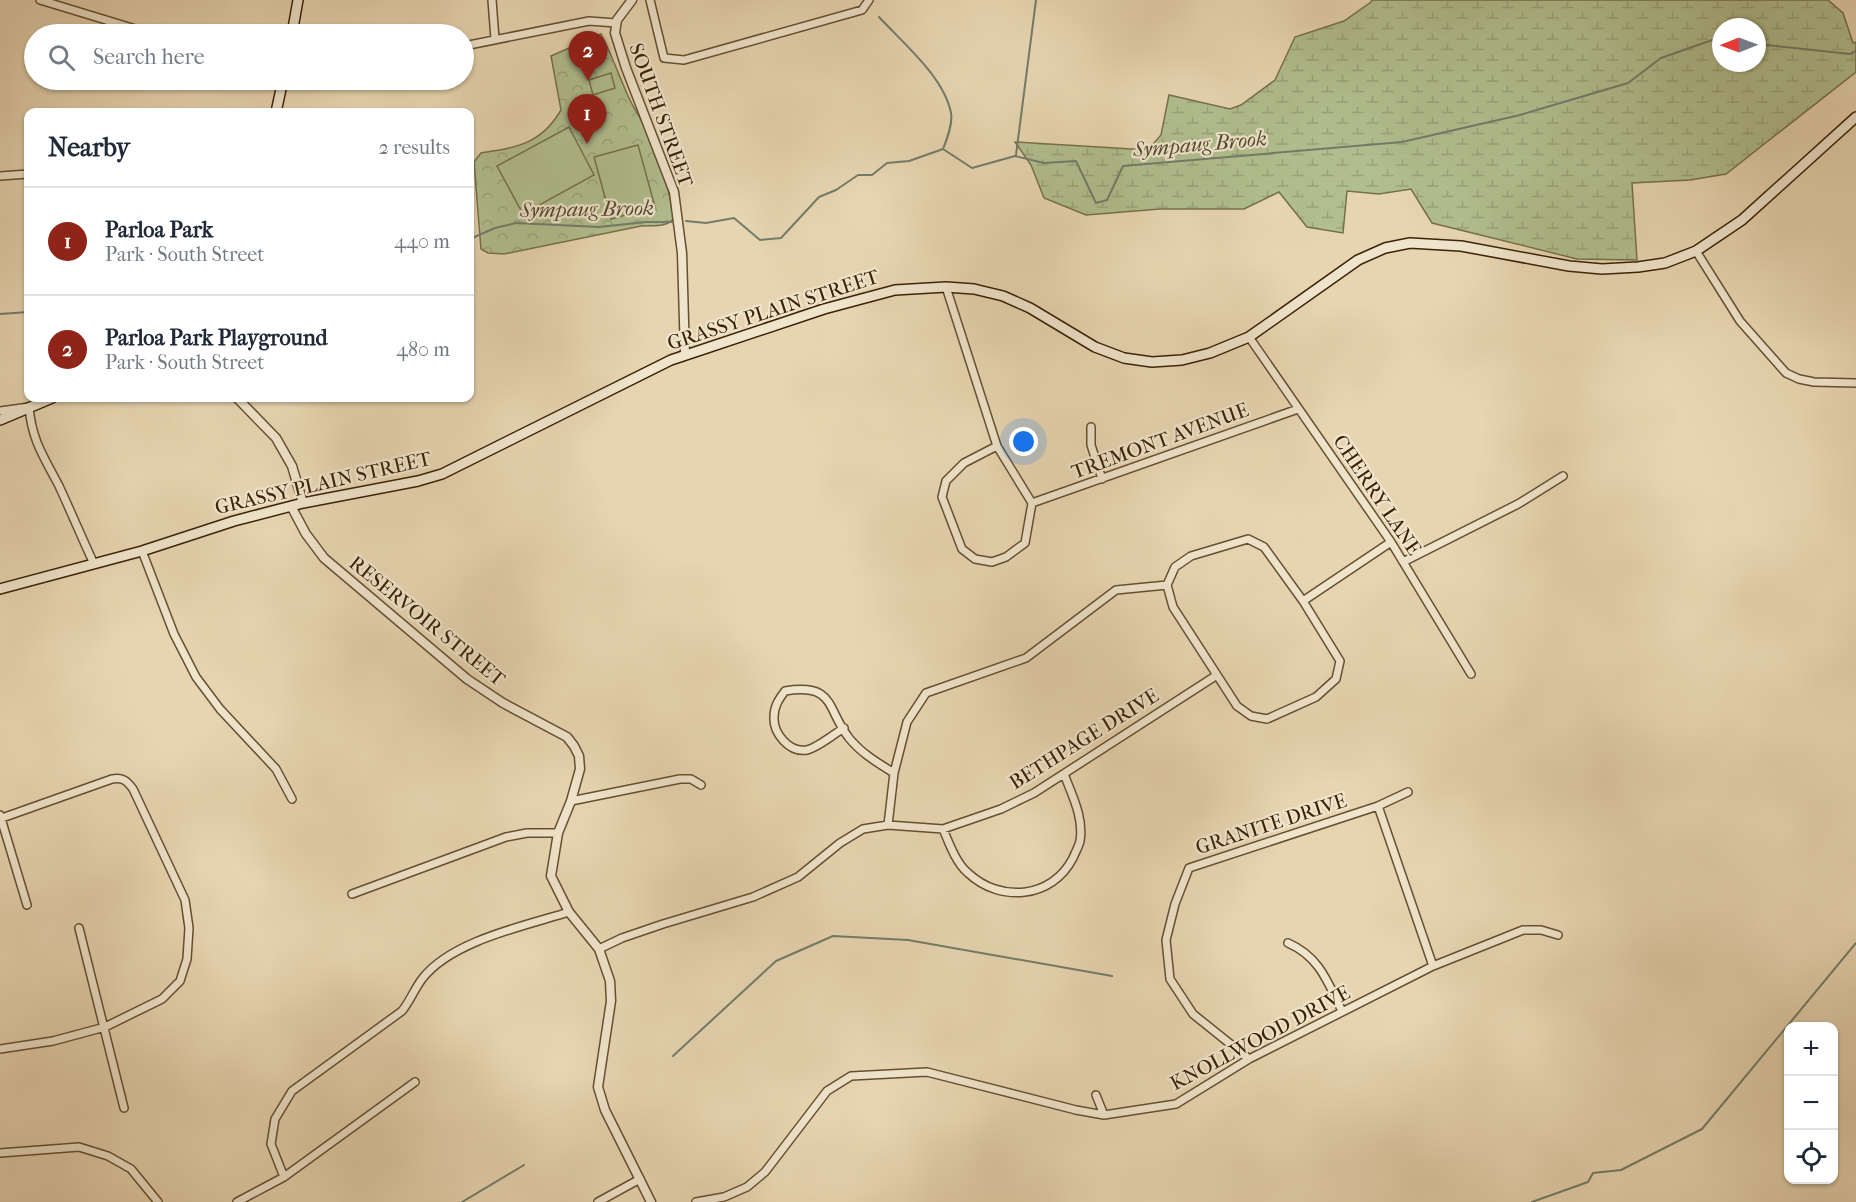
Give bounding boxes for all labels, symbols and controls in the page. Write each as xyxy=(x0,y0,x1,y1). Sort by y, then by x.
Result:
north arrow xyxy=(1712,18,1766,72)
search box xyxy=(24,24,474,90)
pin: 2 xyxy=(568,32,608,81)
street label: SOUTH STREET xyxy=(624,40,698,190)
icon: search xyxy=(45,41,78,74)
text: Search here xyxy=(93,44,205,70)
pin: 1 xyxy=(568,94,606,144)
water label: Sympaug Brook xyxy=(1131,126,1268,162)
text: Nearby xyxy=(48,132,130,163)
text: 2 results xyxy=(379,136,450,159)
water label: Sympaug Brook xyxy=(519,196,654,222)
text: Parloa Park xyxy=(105,217,213,243)
text: 1 xyxy=(64,230,71,253)
text: 440 m xyxy=(394,230,450,253)
text: Park · South Street xyxy=(105,243,264,266)
street label: GRASSY PLAIN STREET xyxy=(664,265,882,355)
text: Parloa Park Playground xyxy=(105,325,328,351)
text: 2 xyxy=(62,338,73,361)
text: 480 m xyxy=(396,338,450,361)
text: Park · South Street xyxy=(105,351,264,374)
street label: TREMONT AVENUE xyxy=(1068,398,1252,484)
your location xyxy=(1009,427,1038,456)
street label: CHERRY LANE xyxy=(1328,431,1426,559)
street label: GRASSY PLAIN STREET xyxy=(213,447,434,519)
street label: RESERVOIR STREET xyxy=(345,551,510,691)
street label: BETHPAGE DRIVE xyxy=(1005,684,1163,794)
street label: GRANITE DRIVE xyxy=(1193,789,1349,859)
street label: KNOLLWOOD DRIVE xyxy=(1166,981,1354,1095)
map controls xyxy=(1784,1022,1838,1184)
button: + xyxy=(1784,1022,1838,1076)
button: − xyxy=(1784,1076,1838,1130)
button: locate xyxy=(1784,1130,1838,1184)

